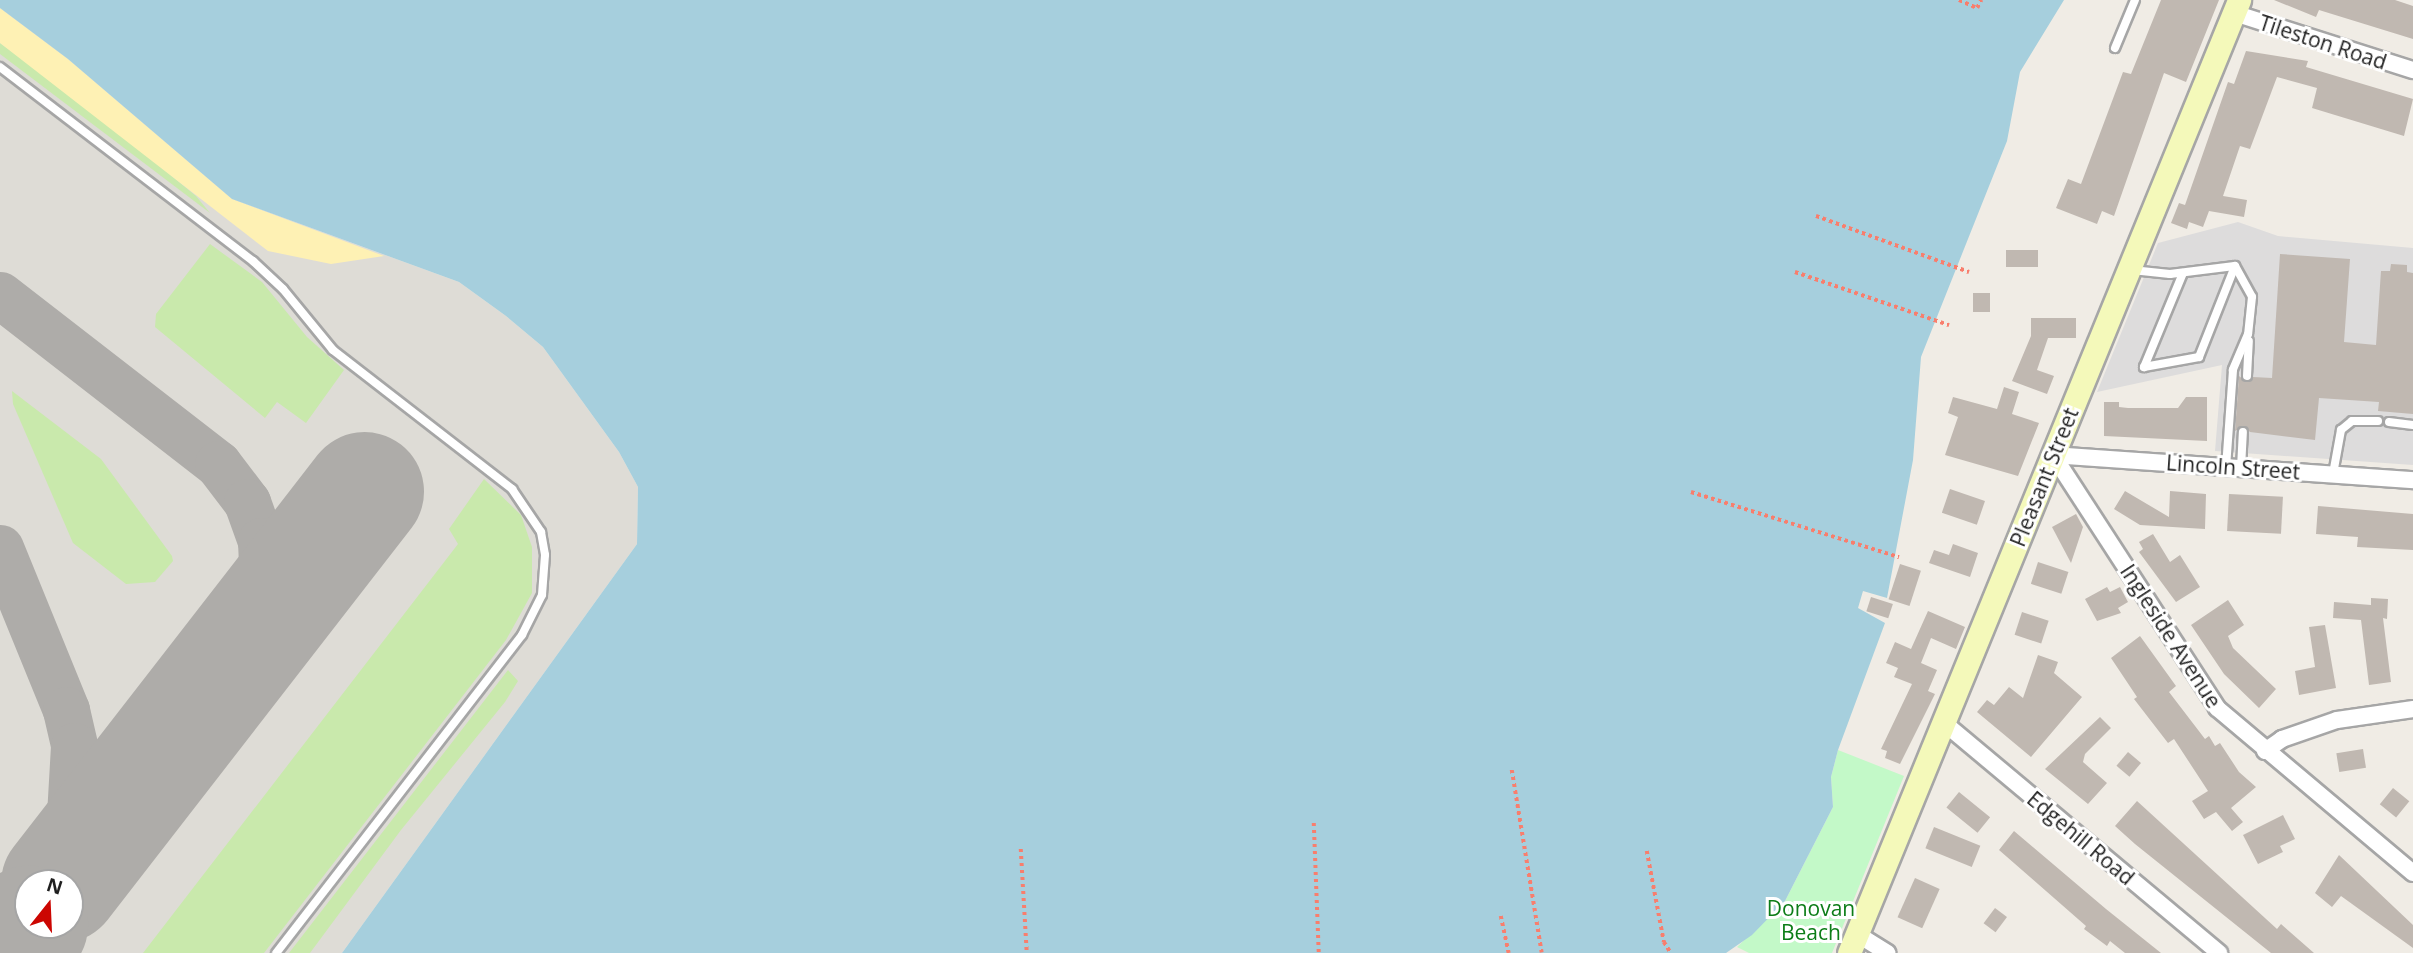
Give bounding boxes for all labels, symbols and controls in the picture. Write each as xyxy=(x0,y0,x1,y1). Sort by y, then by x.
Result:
street label: Tileston Road xyxy=(2256,10,2390,74)
street label: Pleasant Street xyxy=(2005,404,2083,550)
street label: Lincoln Street xyxy=(2165,450,2301,484)
street label: Ingleside Avenue xyxy=(2115,560,2227,712)
street label: Edgehill Road xyxy=(2022,786,2140,890)
north arrow xyxy=(14,869,84,939)
text: N xyxy=(43,871,66,901)
park label: Donovan Beach xyxy=(1767,895,1855,945)

